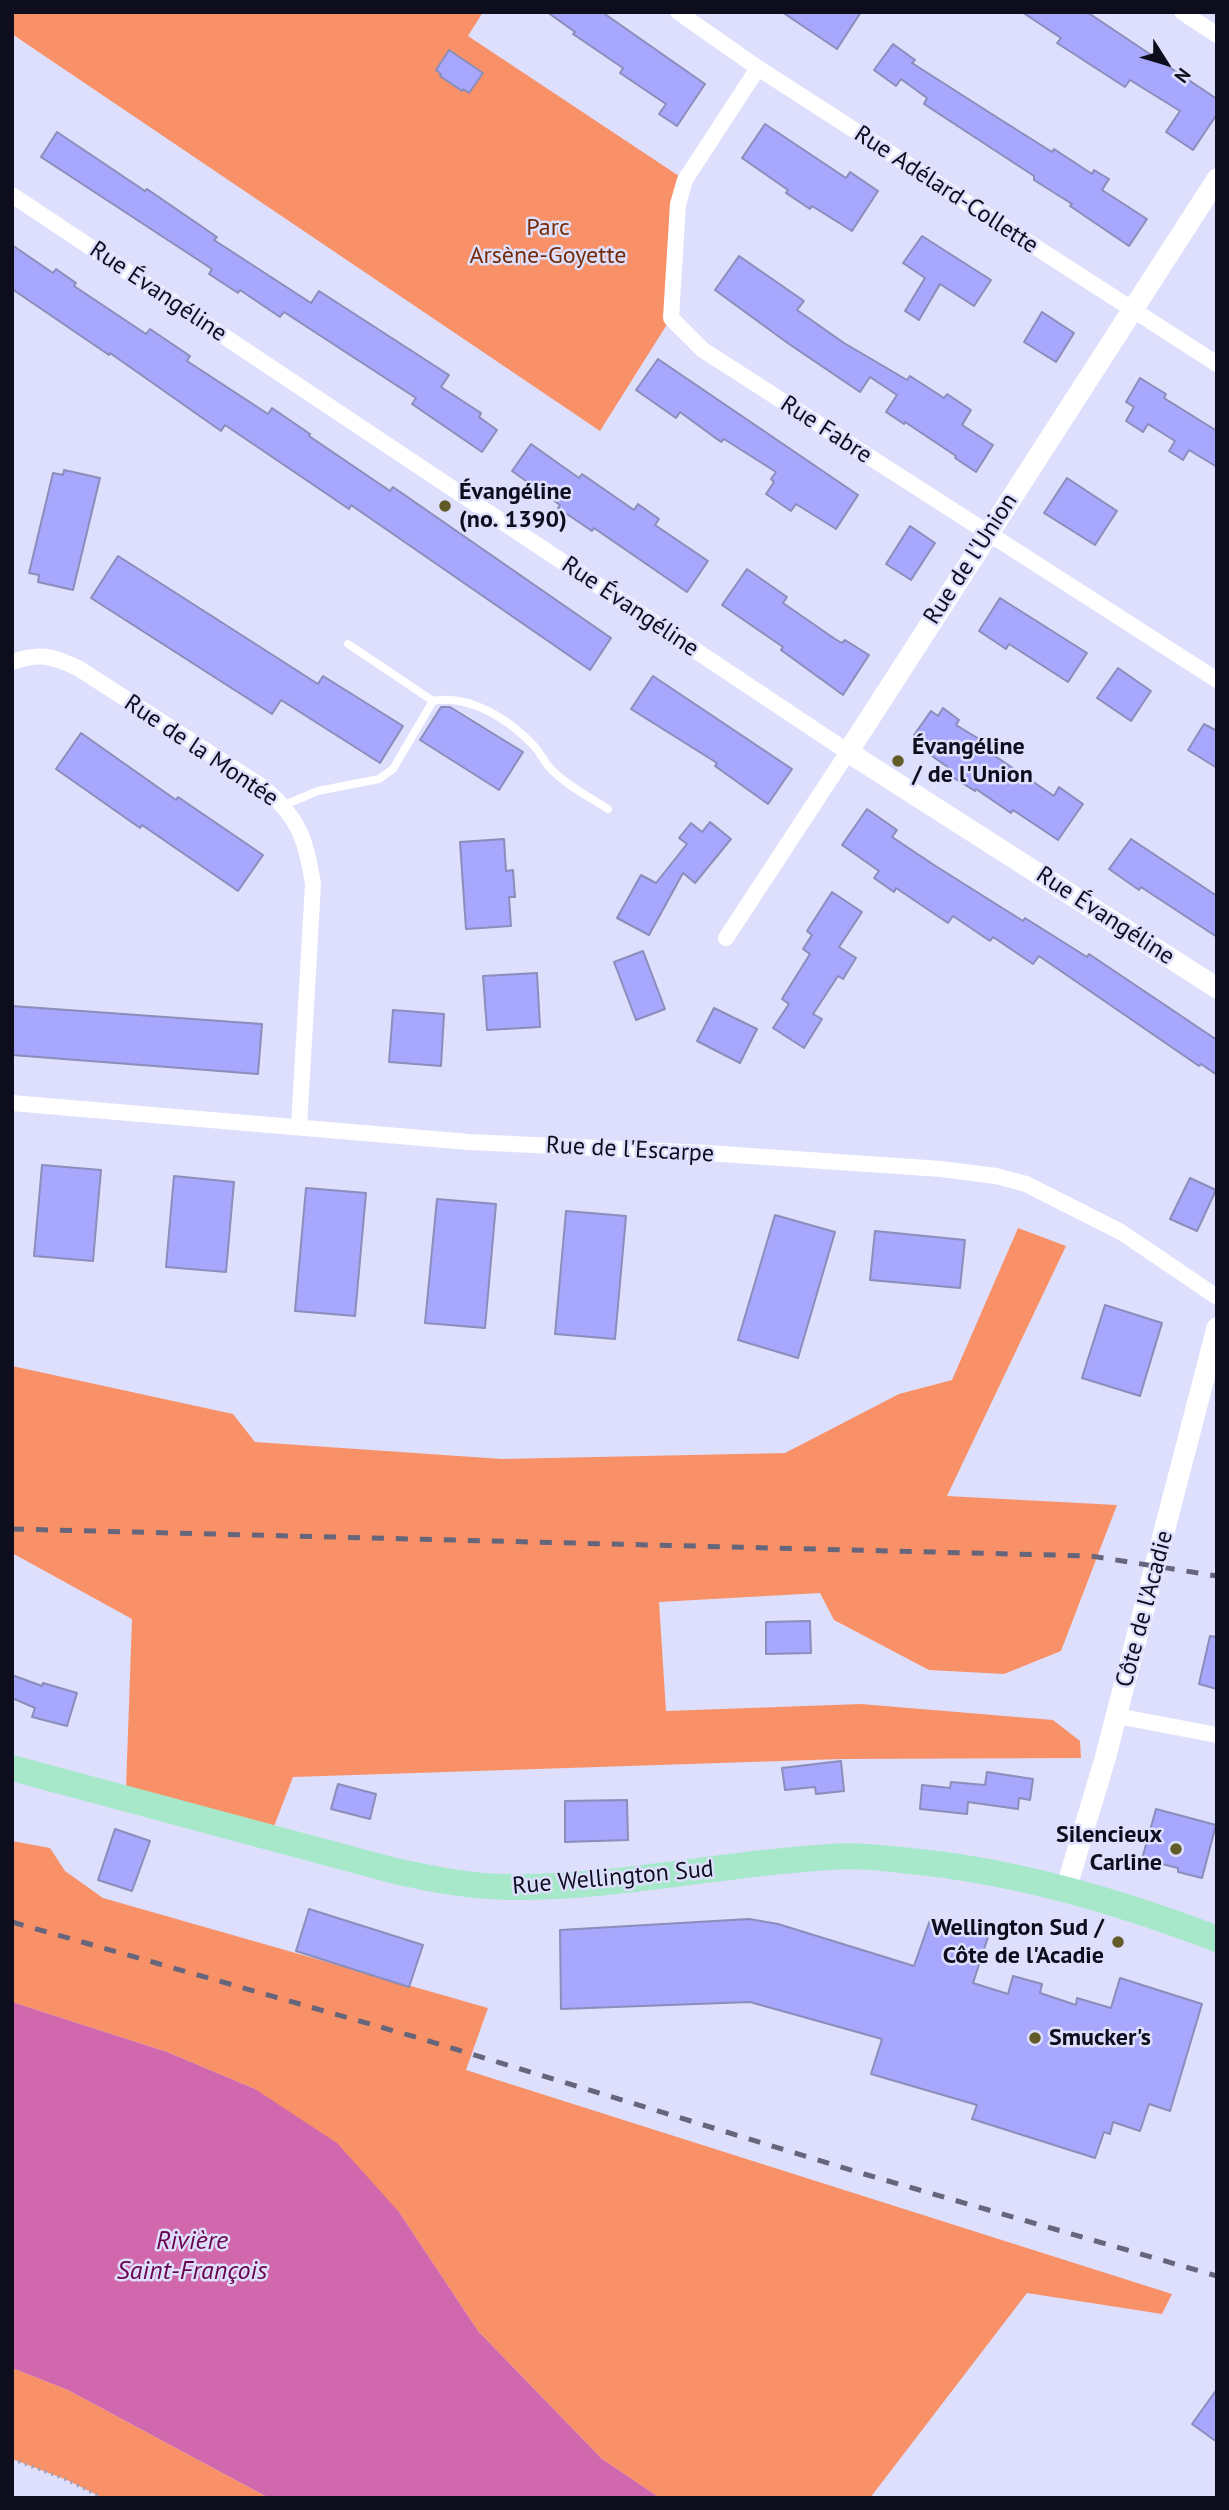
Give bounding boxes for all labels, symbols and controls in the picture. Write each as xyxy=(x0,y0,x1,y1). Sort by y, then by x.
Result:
north arrow xyxy=(1131,28,1201,98)
text: N xyxy=(1169,63,1196,88)
street label: Rue Adélard-Collette xyxy=(849,120,1043,260)
park label: Parc Arsène-Goyette xyxy=(469,214,627,270)
street label: Rue Évangéline xyxy=(84,236,232,348)
street label: Rue Fabre xyxy=(775,390,877,470)
place label: Évangéline (no. 1390) xyxy=(459,478,572,534)
street label: Rue de l'Union xyxy=(918,488,1024,630)
marker: Évangéline (no. 1390) xyxy=(437,498,453,514)
street label: Rue Évangéline xyxy=(556,551,704,663)
street label: Rue de la Montée xyxy=(119,689,283,813)
place label: Évangéline / de l'Union xyxy=(912,733,1033,789)
marker: Évangéline / de l'Union xyxy=(890,753,906,769)
street label: Rue Évangéline xyxy=(1031,861,1179,971)
street label: Rue de l'Escarpe xyxy=(545,1131,715,1169)
street label: Côte de l'Acadie xyxy=(1110,1528,1180,1690)
place label: Silencieux Carline xyxy=(1056,1821,1162,1877)
marker: Silencieux Carline xyxy=(1168,1841,1184,1857)
street label: Rue Wellington Sud xyxy=(511,1855,715,1901)
place label: Wellington Sud / Côte de l'Acadie xyxy=(931,1914,1104,1970)
marker: Wellington Sud / Côte de l'Acadie xyxy=(1110,1934,1126,1950)
place label: Smucker's xyxy=(1049,2024,1151,2052)
marker: Smucker's xyxy=(1027,2030,1043,2046)
water label: Rivière Saint-François xyxy=(117,2226,267,2288)

